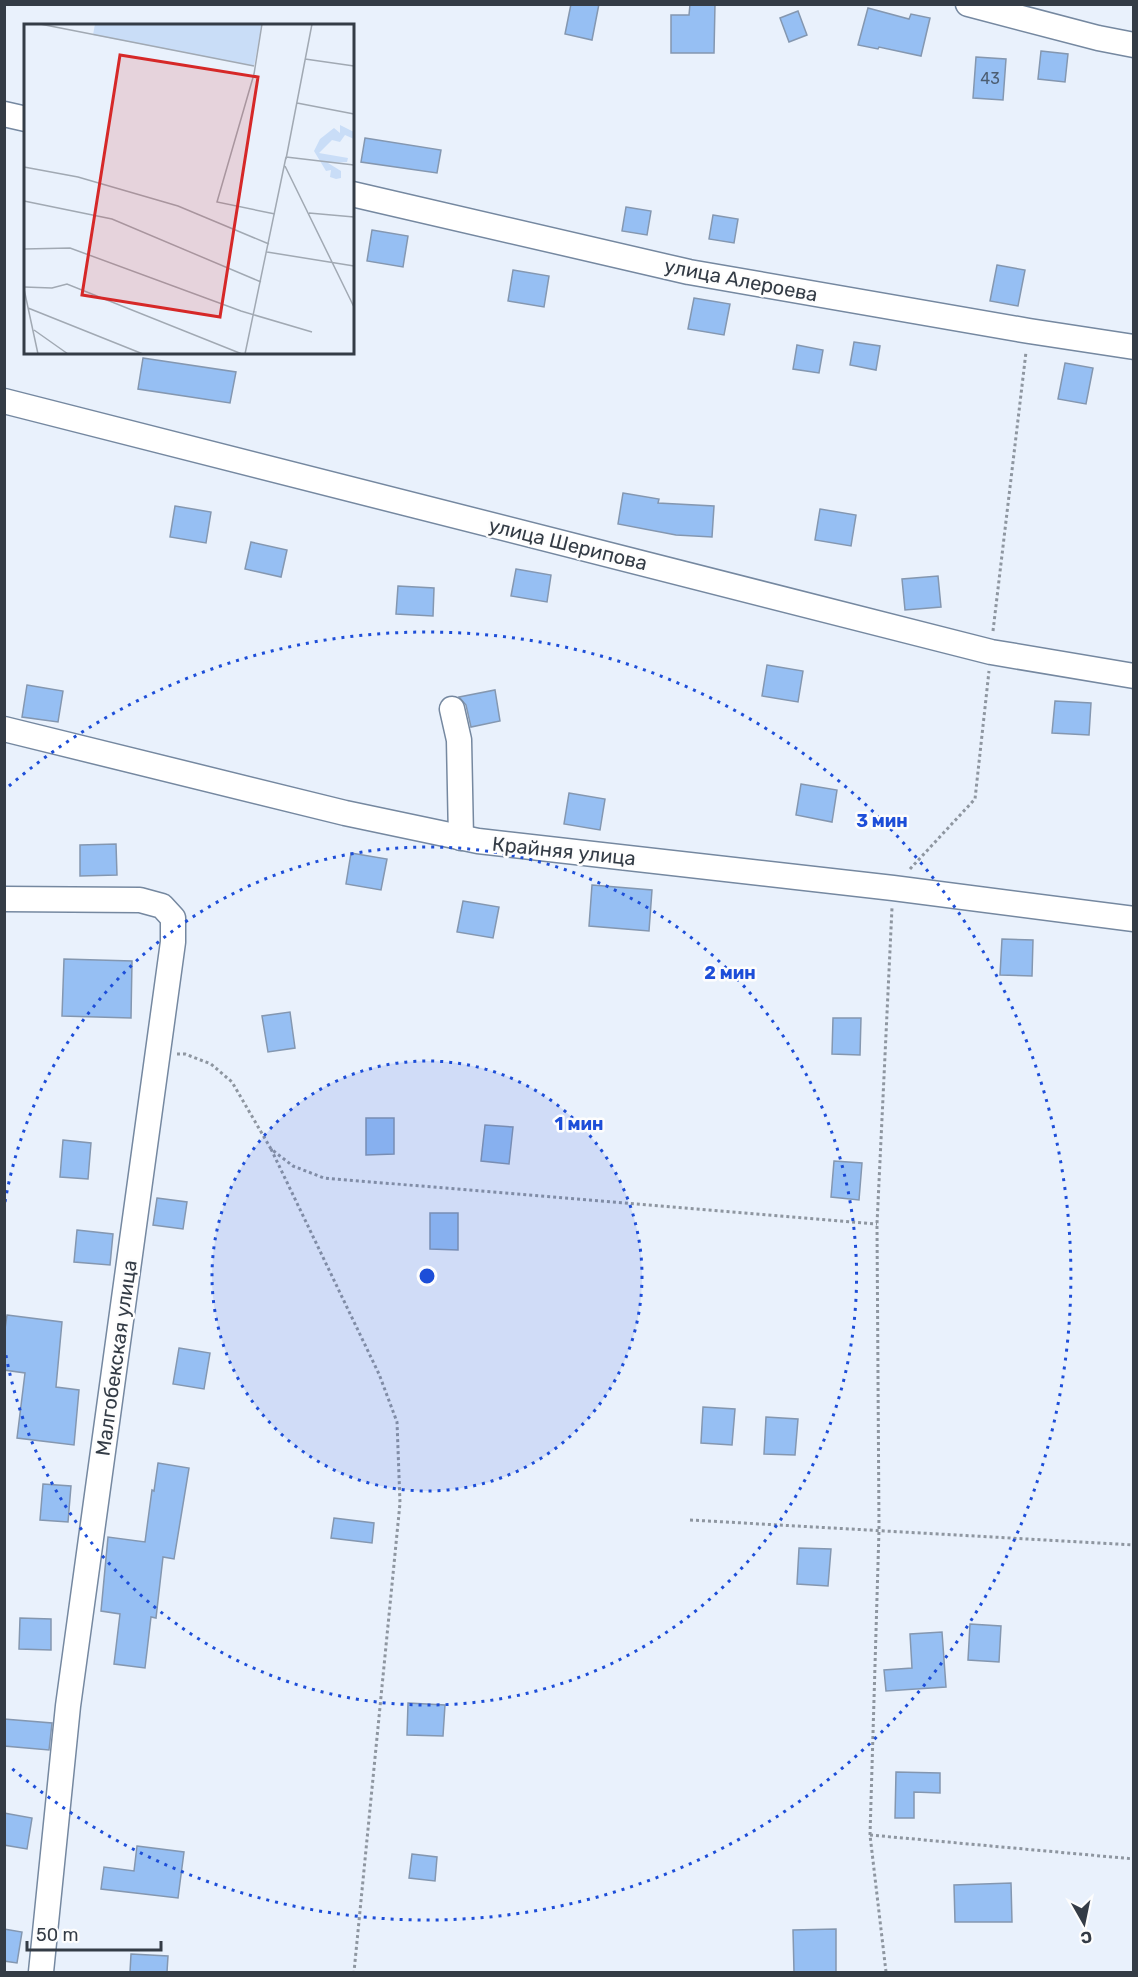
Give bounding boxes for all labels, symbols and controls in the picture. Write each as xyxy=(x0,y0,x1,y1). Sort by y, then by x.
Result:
inset map xyxy=(24,24,354,354)
house number: 43 xyxy=(980,69,1000,88)
street label: улица Алероева xyxy=(662,253,820,307)
street label: улица Шерипова xyxy=(486,513,650,575)
text: 3 мин xyxy=(856,810,908,832)
street label: Крайняя улица xyxy=(491,832,637,870)
text: 2 мин xyxy=(704,962,756,984)
text: 1 мин xyxy=(555,1113,603,1135)
street label: Малгобекская улица xyxy=(90,1259,142,1457)
centre of rings xyxy=(417,1266,437,1286)
north arrow xyxy=(1054,1893,1114,1953)
scale bar xyxy=(27,1914,160,1952)
text: 50 m xyxy=(36,1924,79,1946)
text: С xyxy=(1079,1927,1093,1948)

